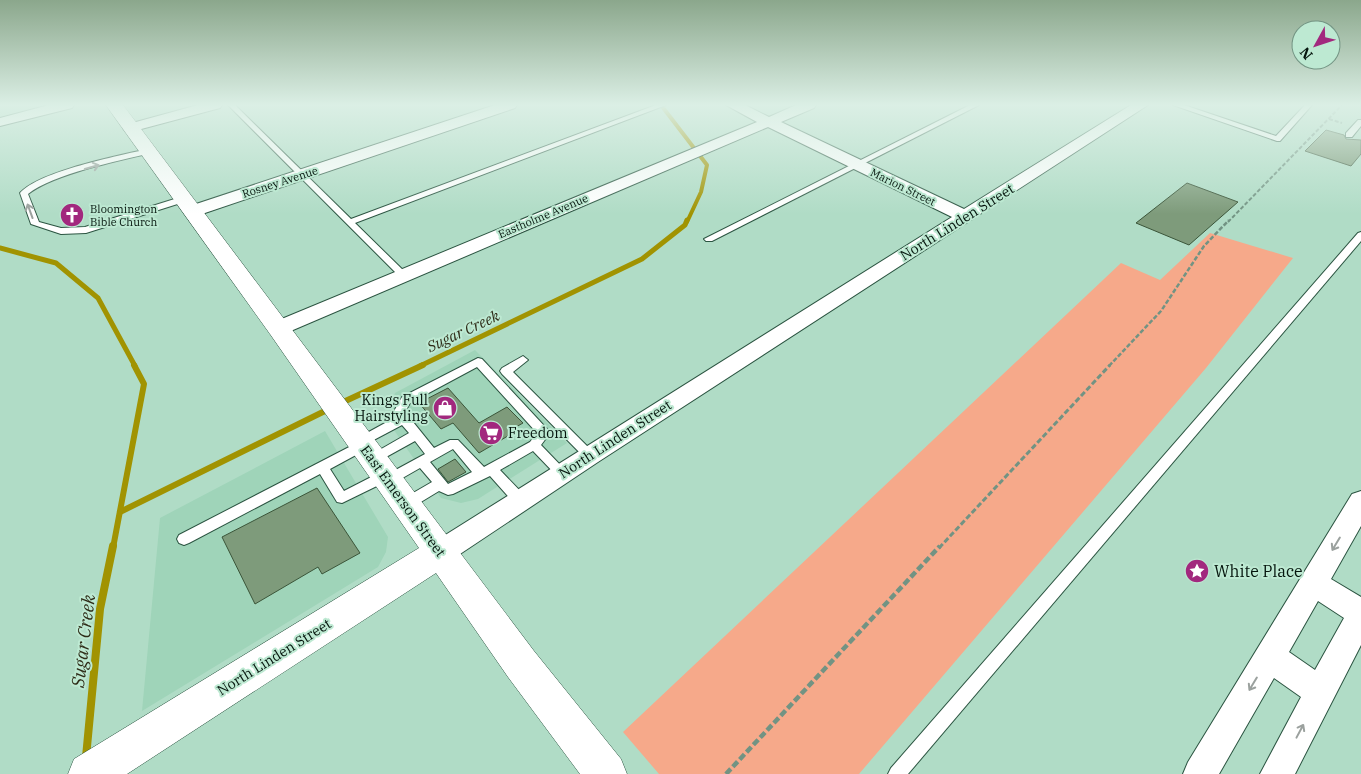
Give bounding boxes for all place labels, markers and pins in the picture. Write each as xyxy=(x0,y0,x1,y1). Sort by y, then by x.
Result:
church icon: Bloomington Bible Church xyxy=(59,202,85,228)
place label: Bloomington Bible Church xyxy=(90,202,158,229)
place label: Kings Full Hairstyling xyxy=(354,391,428,425)
shop icon: Kings Full Hairstyling xyxy=(432,395,458,421)
supermarket icon: Freedom xyxy=(478,420,504,446)
place label: Freedom xyxy=(508,424,568,442)
place icon: White Place xyxy=(1184,558,1210,584)
place label: White Place xyxy=(1214,561,1303,581)

